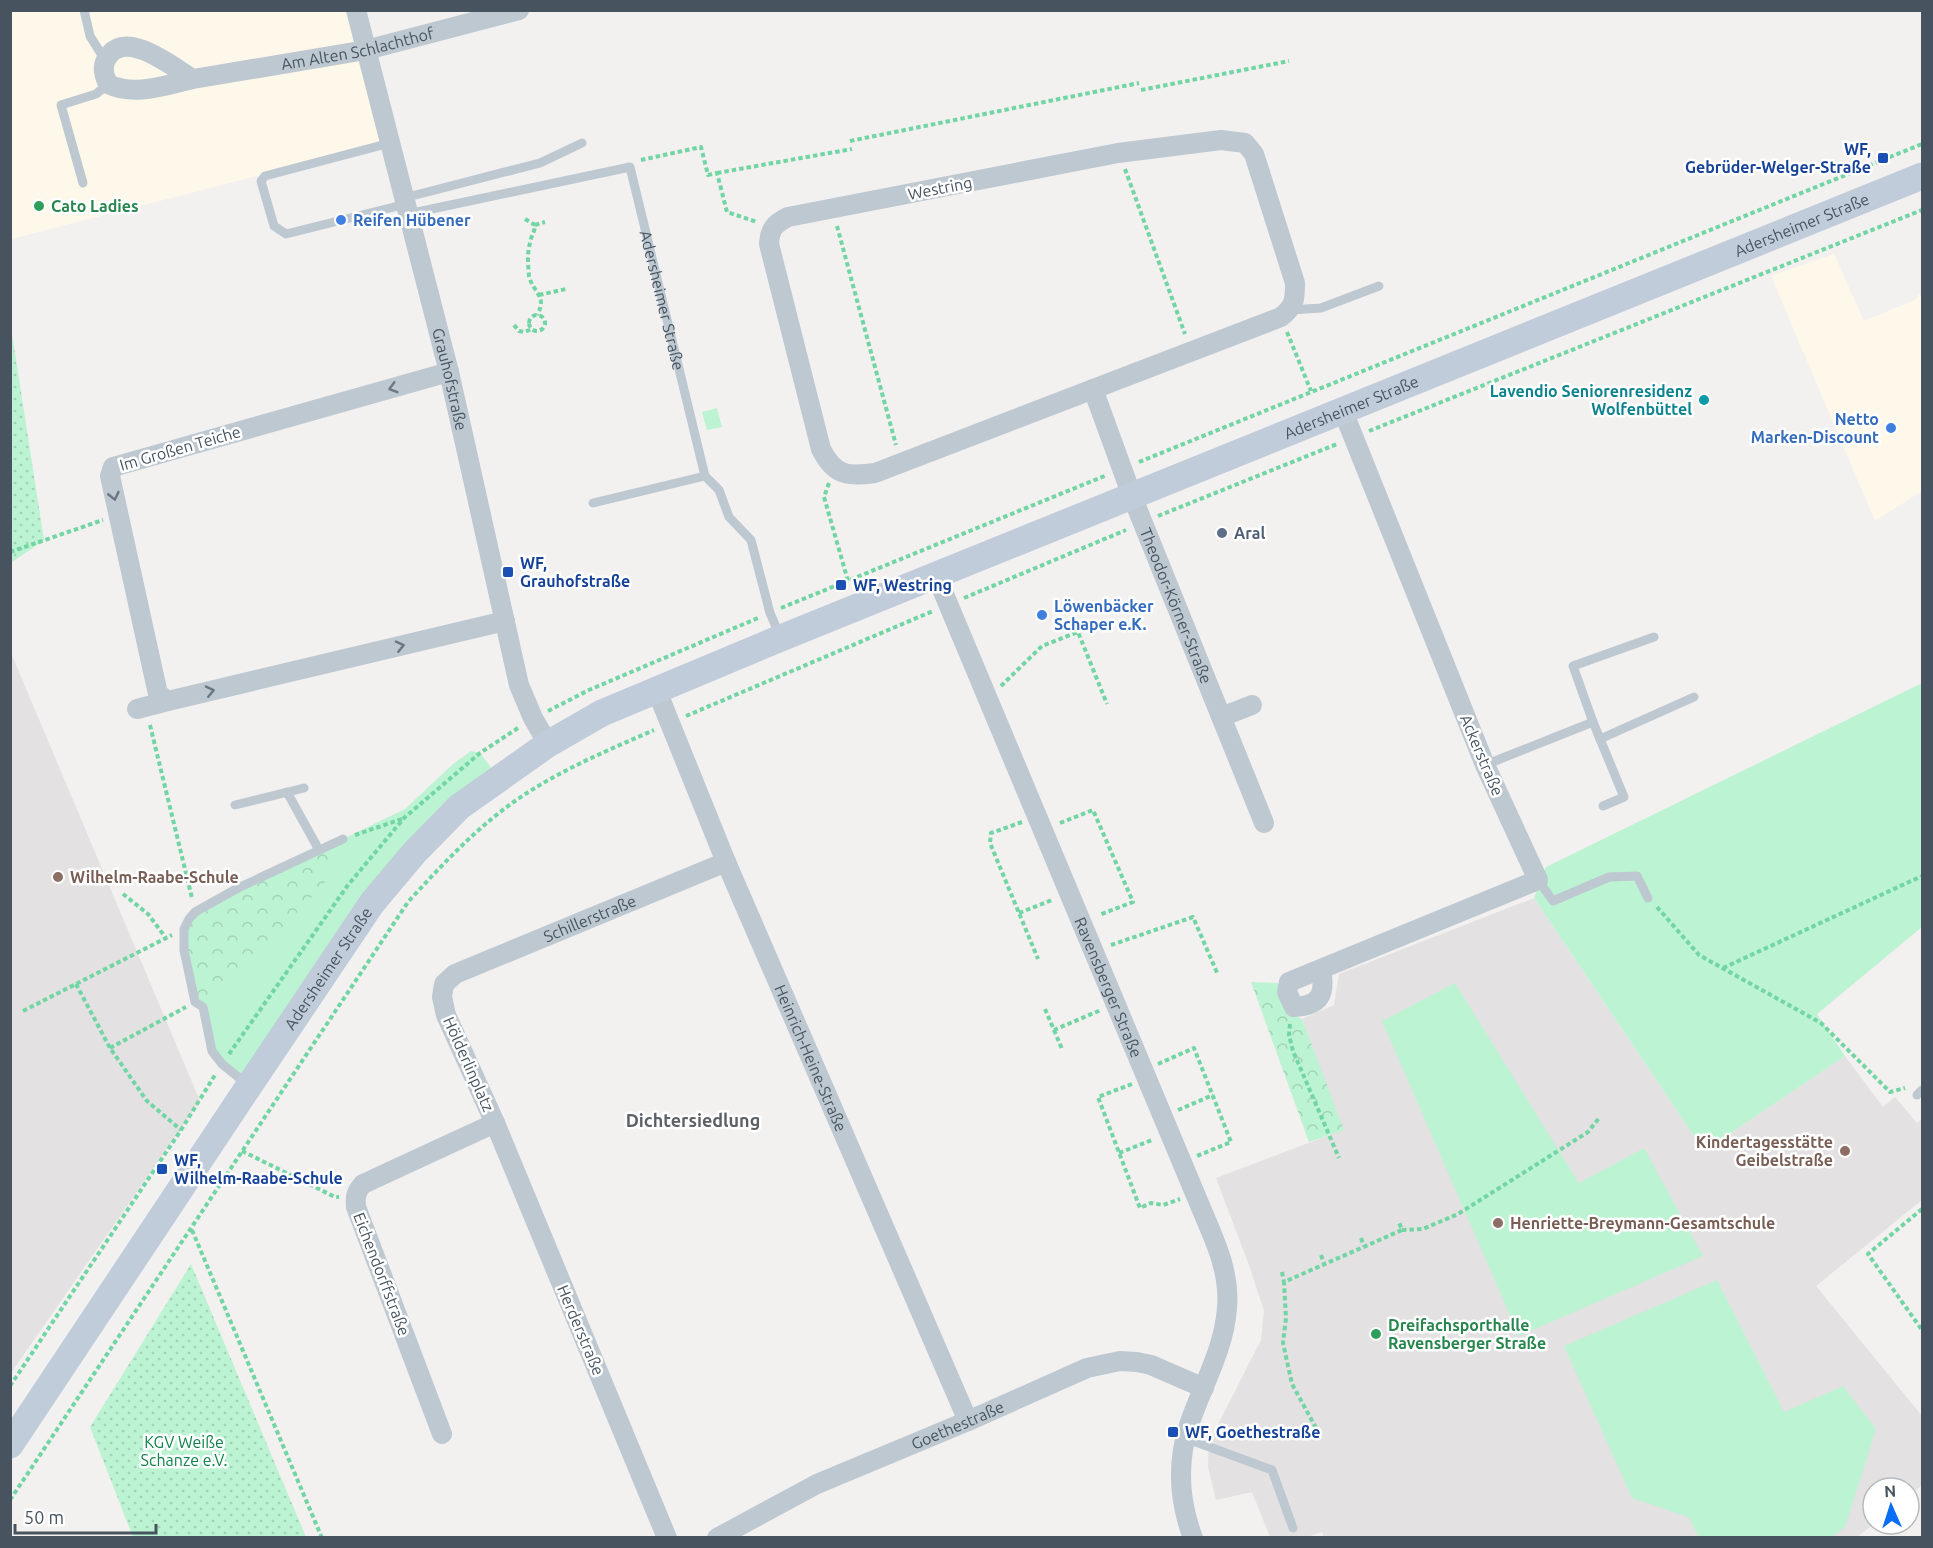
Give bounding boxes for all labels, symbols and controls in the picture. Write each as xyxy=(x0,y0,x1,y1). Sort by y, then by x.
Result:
street label: Am Alten Schlachthof xyxy=(280,23,436,73)
place label: WF, Gebrüder-Welger-Straße xyxy=(1685,140,1871,176)
marker: WF, Gebrüder-Welger-Straße xyxy=(1876,151,1890,165)
street label: Westring xyxy=(906,173,974,203)
street label: Adersheimer Straße xyxy=(1732,189,1872,260)
place label: Cato Ladies xyxy=(51,197,139,215)
marker: Cato Ladies xyxy=(32,199,46,213)
place label: Reifen Hübener xyxy=(353,211,471,229)
marker: Reifen Hübener xyxy=(334,213,348,227)
street label: Adersheimer Straße xyxy=(637,228,688,372)
street label: Grauhofstraße xyxy=(429,326,471,432)
street label: Adersheimer Straße xyxy=(1281,372,1421,442)
one-way arrow xyxy=(388,381,398,393)
place label: Lavendio Seniorenresidenz Wolfenbüttel xyxy=(1490,382,1692,418)
marker: Lavendio Seniorenresidenz Wolfenbüttel xyxy=(1697,393,1711,407)
place label: Netto Marken-Discount xyxy=(1751,410,1879,446)
marker: Netto Marken-Discount xyxy=(1884,421,1898,435)
street label: Im Großen Teiche xyxy=(117,422,243,474)
one-way arrow xyxy=(107,491,120,501)
place label: Aral xyxy=(1234,524,1265,542)
street label: Theodor-Körner-Straße xyxy=(1137,525,1216,686)
marker: Aral xyxy=(1215,526,1229,540)
place label: WF, Grauhofstraße xyxy=(520,554,630,590)
marker: WF, Grauhofstraße xyxy=(501,565,515,579)
place label: WF, Westring xyxy=(853,576,952,594)
marker: WF, Westring xyxy=(834,578,848,592)
place label: Löwenbäcker Schaper e.K. xyxy=(1054,597,1154,633)
marker: Löwenbäcker Schaper e.K. xyxy=(1035,608,1049,622)
one-way arrow xyxy=(395,640,405,653)
one-way arrow xyxy=(205,685,215,698)
street label: Ackerstraße xyxy=(1457,712,1507,798)
place label: Wilhelm-Raabe-Schule xyxy=(70,868,239,886)
marker: Wilhelm-Raabe-Schule xyxy=(51,870,65,884)
street label: Schillerstraße xyxy=(541,891,639,945)
street label: Adersheimer Straße xyxy=(281,904,376,1033)
street label: Ravensberger Straße xyxy=(1071,914,1146,1060)
street label: Heinrich-Heine-Straße xyxy=(771,982,851,1134)
street label: Hölderlinplatz xyxy=(440,1014,498,1114)
district label: Dichtersiedlung xyxy=(626,1110,760,1130)
place label: Kindertagesstätte Geibelstraße xyxy=(1696,1133,1833,1169)
marker: Kindertagesstätte Geibelstraße xyxy=(1838,1144,1852,1158)
place label: WF, Wilhelm-Raabe-Schule xyxy=(174,1151,343,1187)
marker: WF, Wilhelm-Raabe-Schule xyxy=(155,1162,169,1176)
street label: Eichendorffstraße xyxy=(350,1210,414,1338)
place label: Henriette-Breymann-Gesamtschule xyxy=(1510,1214,1775,1232)
marker: Henriette-Breymann-Gesamtschule xyxy=(1491,1216,1505,1230)
street label: Herderstraße xyxy=(554,1282,608,1378)
place label: Dreifachsporthalle Ravensberger Straße xyxy=(1388,1316,1546,1352)
marker: Dreifachsporthalle Ravensberger Straße xyxy=(1369,1327,1383,1341)
street label: Goethestraße xyxy=(908,1397,1007,1453)
place label: WF, Goethestraße xyxy=(1185,1423,1320,1441)
marker: WF, Goethestraße xyxy=(1166,1425,1180,1439)
park label: KGV Weiße Schanze e.V. xyxy=(141,1433,227,1469)
north arrow xyxy=(1861,1476,1921,1536)
text: N xyxy=(1884,1482,1897,1500)
scale bar xyxy=(15,1497,156,1535)
text: 50 m xyxy=(24,1507,64,1527)

